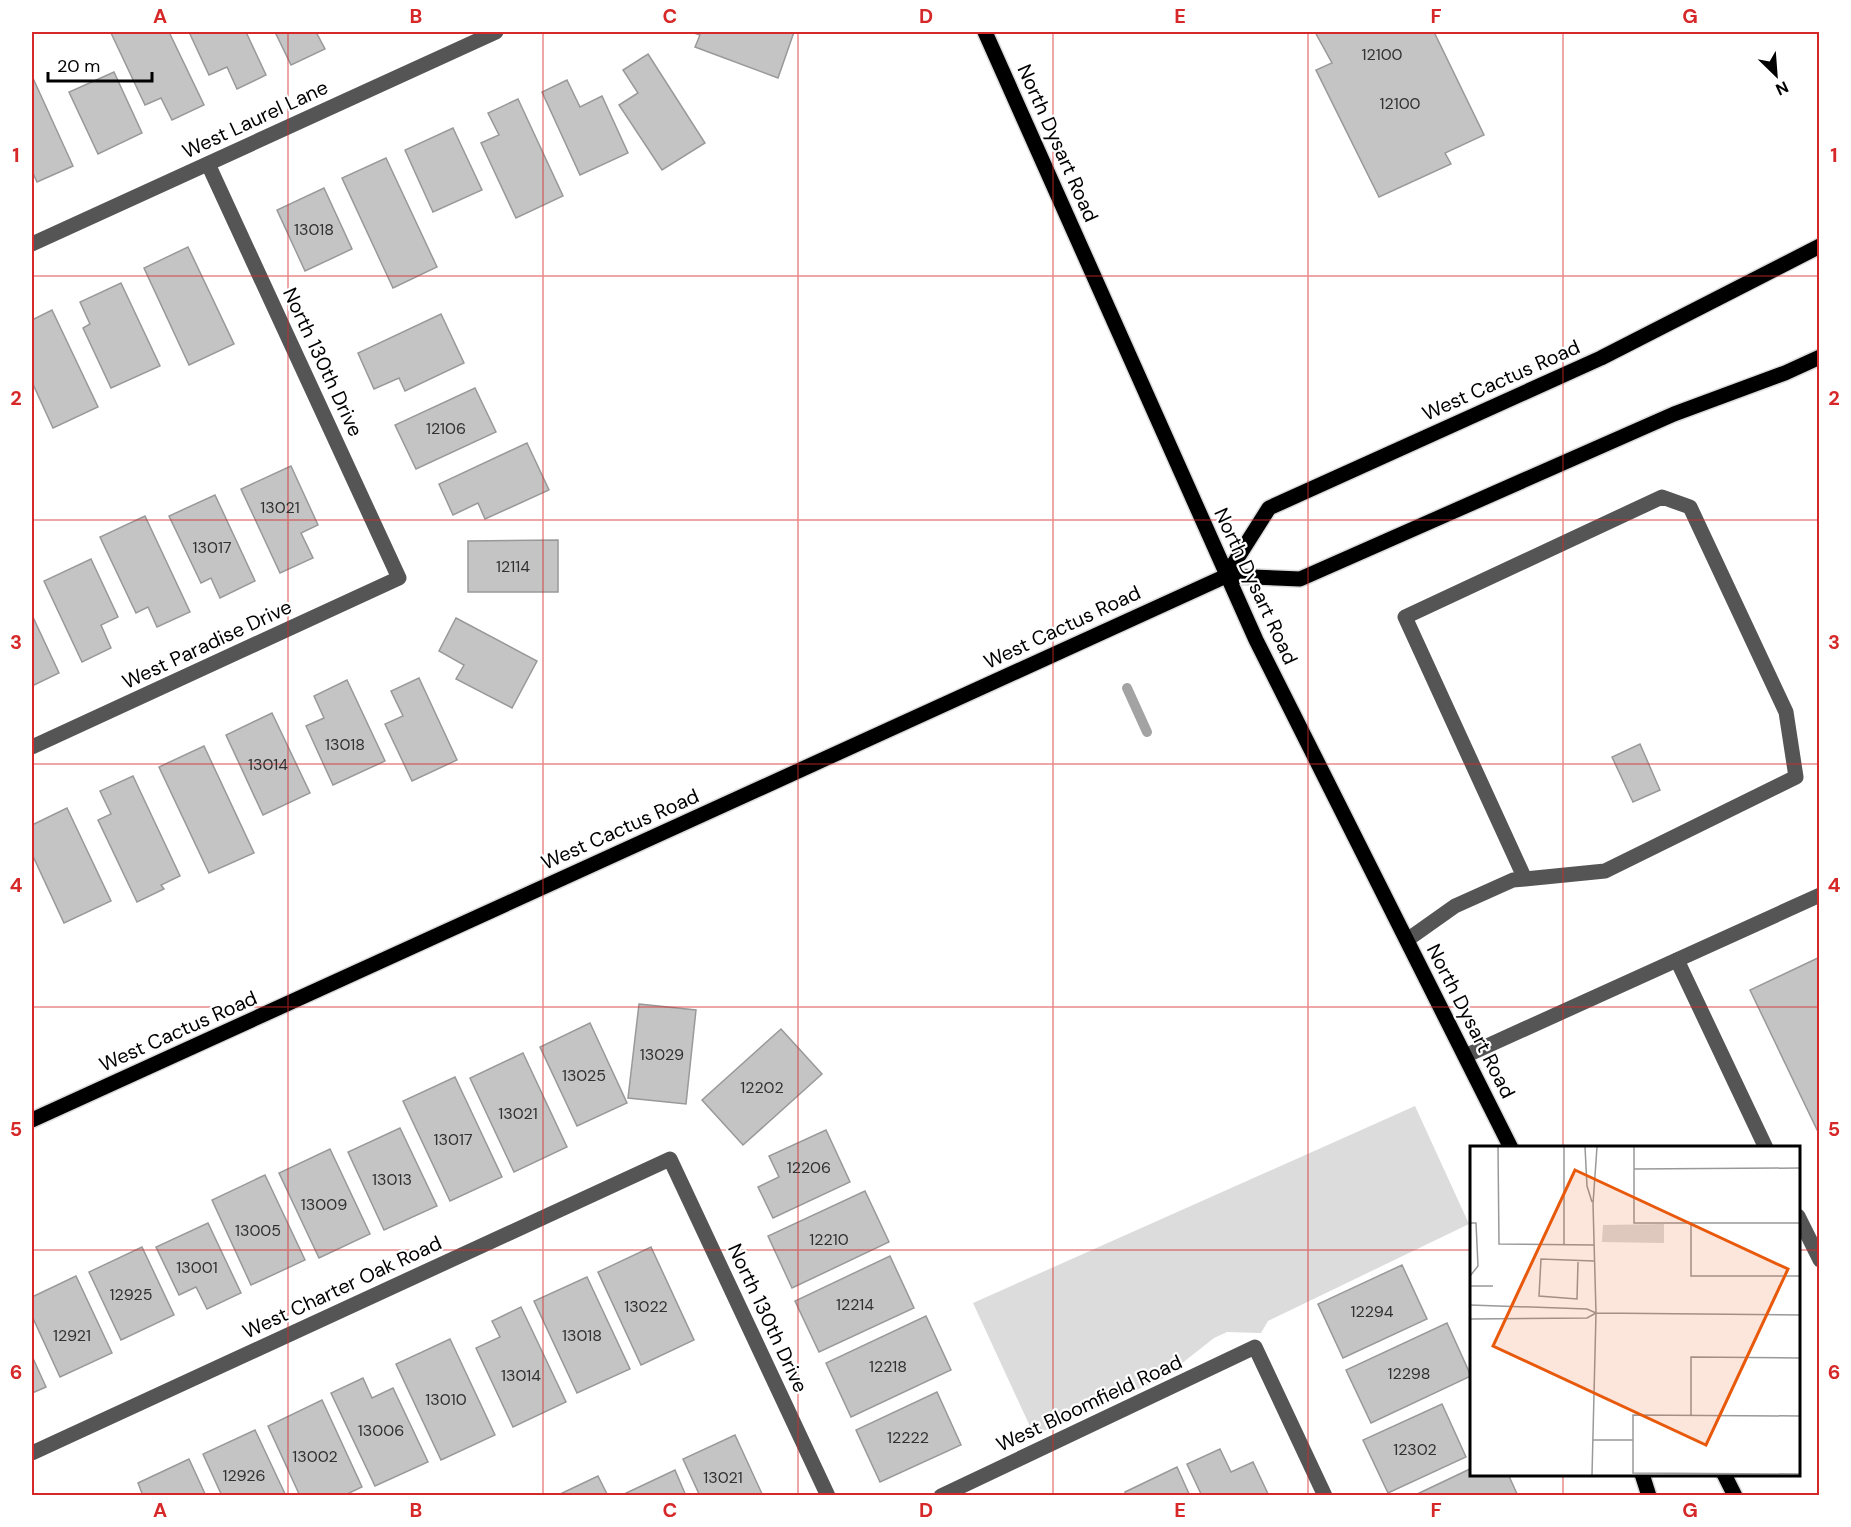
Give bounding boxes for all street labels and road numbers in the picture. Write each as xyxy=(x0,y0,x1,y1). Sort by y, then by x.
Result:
street label: North Dysart Road xyxy=(1012,60,1104,226)
street label: West Laurel Lane xyxy=(178,74,332,164)
street label: North 130th Drive xyxy=(277,283,369,441)
street label: West Cactus Road xyxy=(1418,334,1584,426)
street label: North Dysart Road xyxy=(1208,503,1304,669)
street label: West Cactus Road xyxy=(979,579,1145,675)
street label: West Paradise Drive xyxy=(118,593,296,695)
street label: West Cactus Road xyxy=(537,783,703,875)
street label: North Dysart Road xyxy=(1421,939,1521,1103)
street label: West Cactus Road xyxy=(95,985,261,1077)
street label: West Charter Oak Road xyxy=(238,1229,446,1345)
street label: North 130th Drive xyxy=(722,1239,814,1397)
street label: West Bloomfield Road xyxy=(992,1349,1186,1457)

